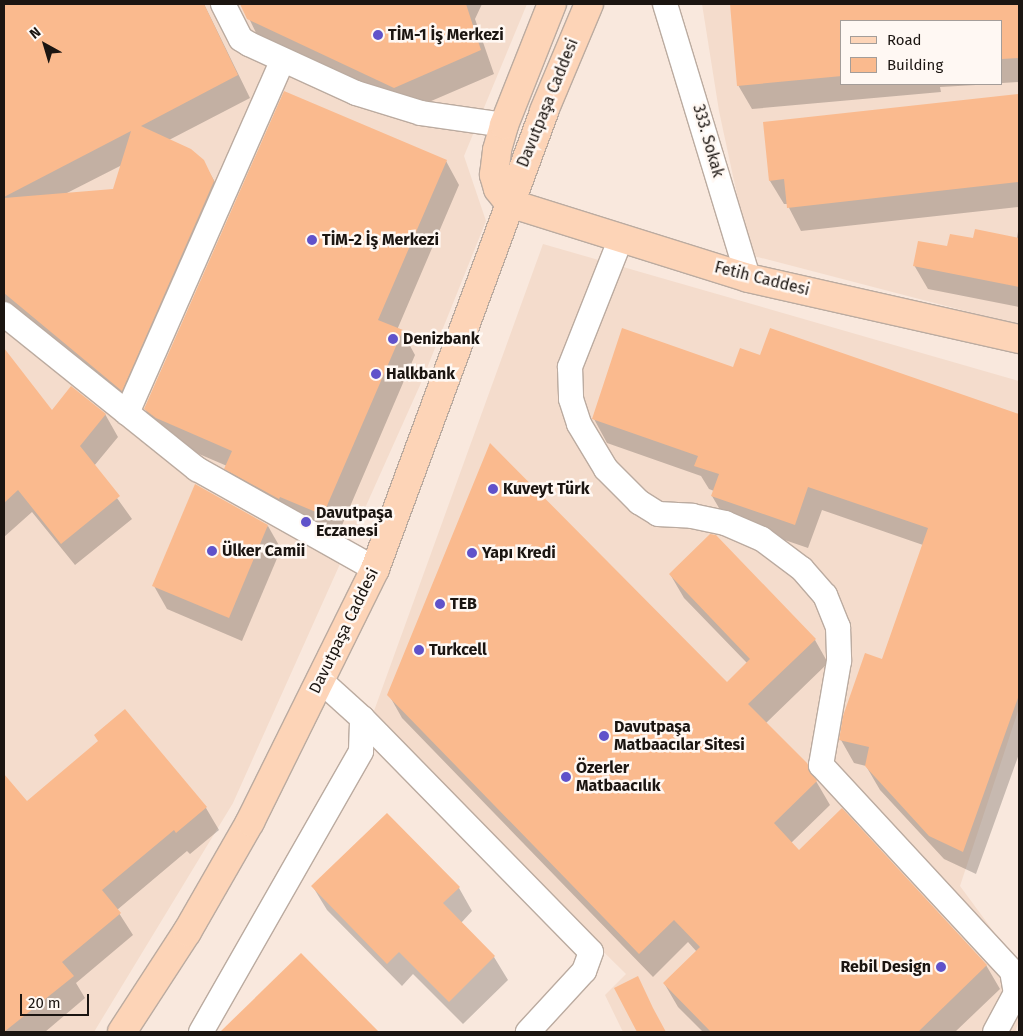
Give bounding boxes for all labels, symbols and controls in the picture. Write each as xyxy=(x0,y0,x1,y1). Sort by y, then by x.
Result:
north arrow xyxy=(20,20,70,70)
legend xyxy=(840,20,1003,85)
text: N xyxy=(26,23,44,42)
place label: TİM-1 İş Merkezi xyxy=(388,25,504,45)
marker: TİM-1 İş Merkezi xyxy=(372,29,384,41)
text: Road xyxy=(887,31,922,49)
street label: Davutpaşa Caddesi xyxy=(513,36,583,170)
text: Building xyxy=(887,56,943,74)
street label: 333. Sokak xyxy=(688,102,728,180)
place label: TİM-2 İş Merkezi xyxy=(322,230,439,250)
marker: TİM-2 İş Merkezi xyxy=(306,234,318,246)
street label: Fetih Caddesi xyxy=(712,258,812,300)
place label: Denizbank xyxy=(403,329,480,349)
marker: Denizbank xyxy=(387,333,399,345)
place label: Halkbank xyxy=(386,364,455,384)
marker: Halkbank xyxy=(370,368,382,380)
place label: Kuveyt Türk xyxy=(503,479,590,499)
marker: Kuveyt Türk xyxy=(487,483,499,495)
place label: Davutpaşa Eczanesi xyxy=(316,503,393,541)
marker: Davutpaşa Eczanesi xyxy=(300,516,312,528)
place label: Ülker Camii xyxy=(222,541,305,561)
place label: Yapı Kredi xyxy=(482,543,556,563)
marker: Ülker Camii xyxy=(206,545,218,557)
marker: Yapı Kredi xyxy=(466,547,478,559)
street label: Davutpaşa Caddesi xyxy=(305,565,383,697)
place label: TEB xyxy=(450,594,477,614)
marker: TEB xyxy=(434,598,446,610)
place label: Turkcell xyxy=(429,640,487,660)
marker: Turkcell xyxy=(413,644,425,656)
place label: Davutpaşa Matbaacılar Sitesi xyxy=(614,717,745,755)
marker: Davutpaşa Matbaacılar Sitesi xyxy=(598,730,610,742)
place label: Özerler Matbaacılık xyxy=(576,758,661,796)
marker: Özerler Matbaacılık xyxy=(560,771,572,783)
place label: Rebil Design xyxy=(840,957,931,977)
marker: Rebil Design xyxy=(935,961,947,973)
scale bar xyxy=(22,984,91,1016)
text: 20 m xyxy=(28,994,61,1012)

